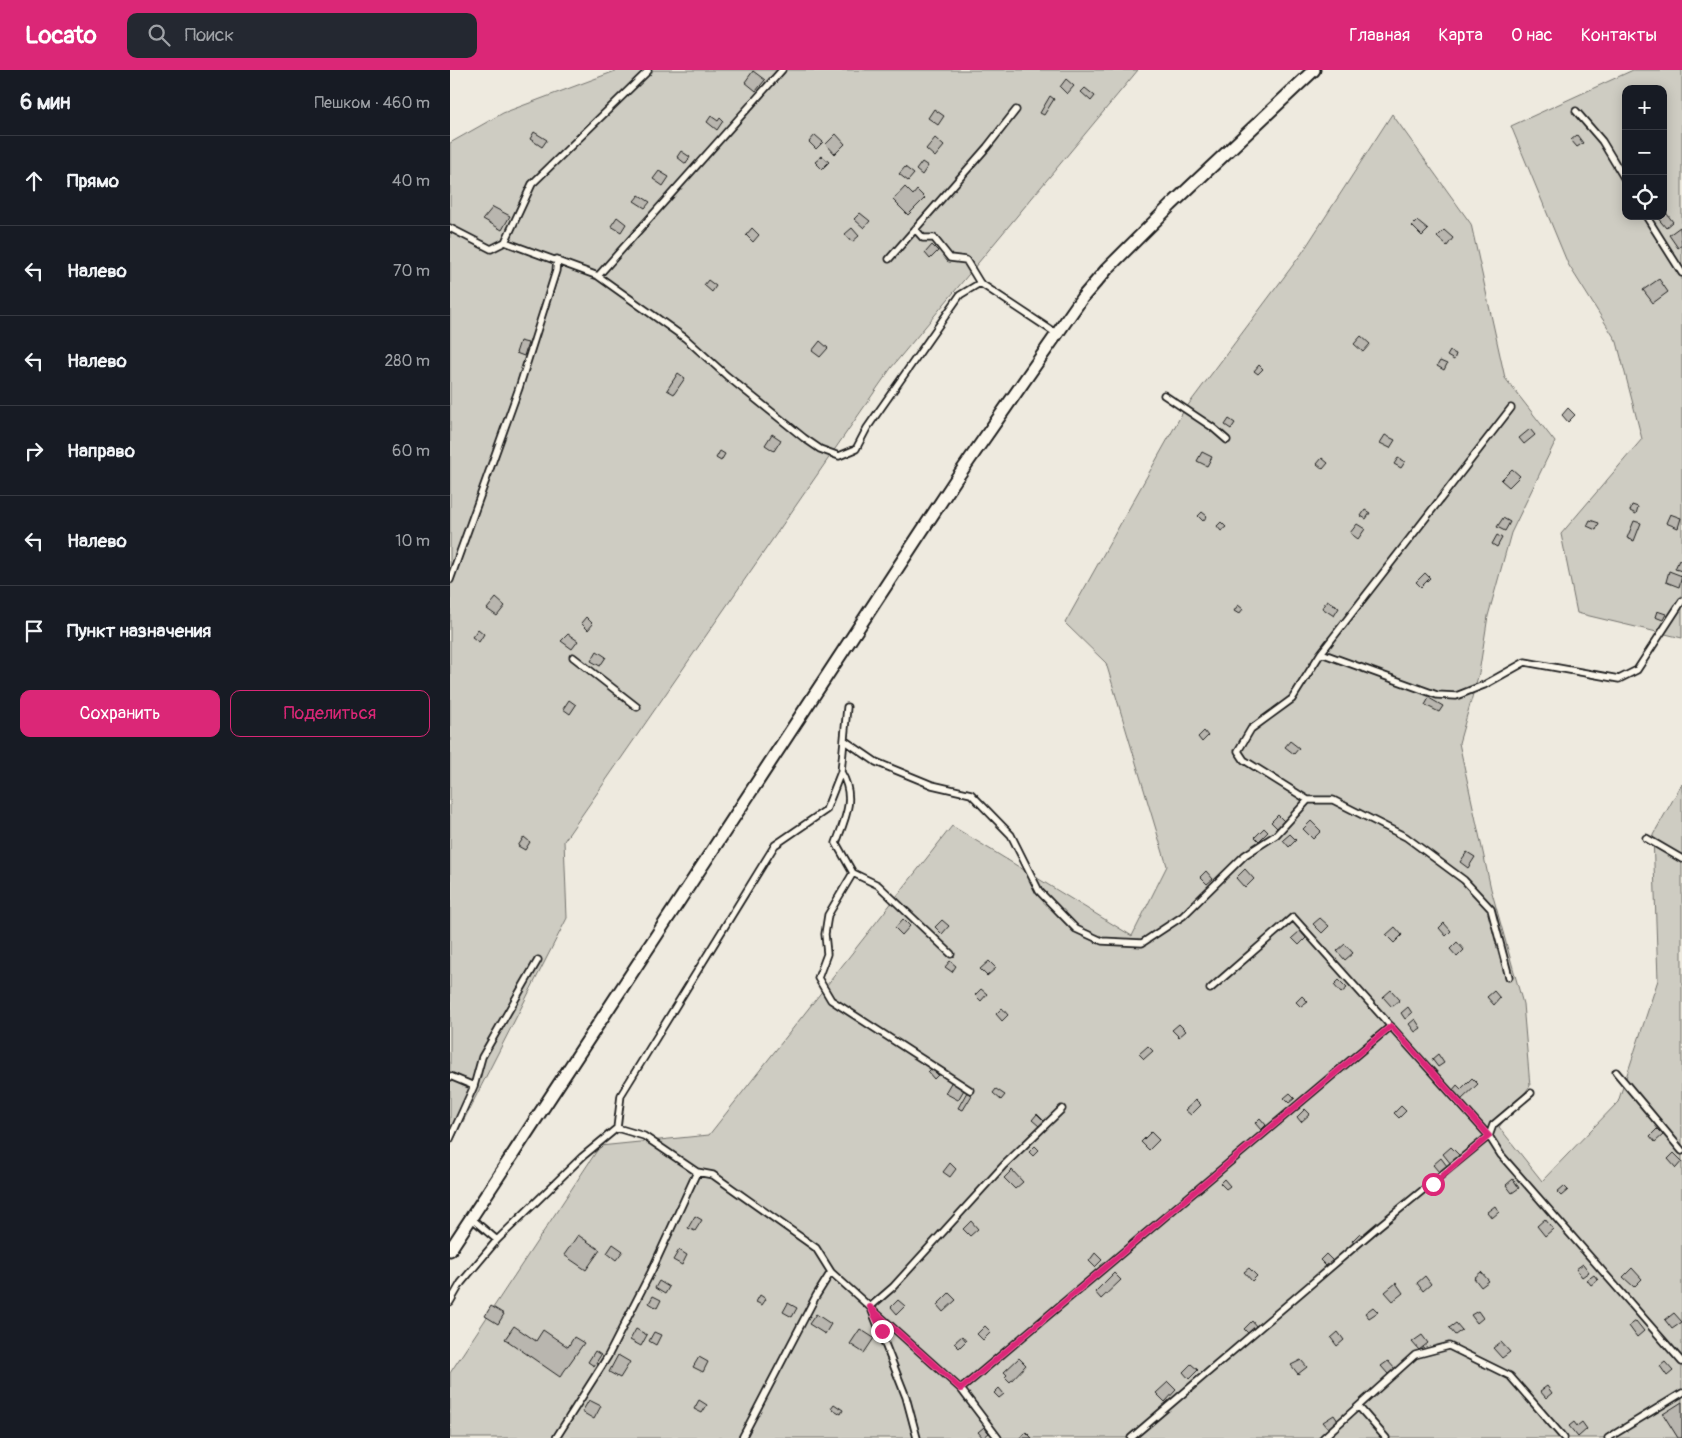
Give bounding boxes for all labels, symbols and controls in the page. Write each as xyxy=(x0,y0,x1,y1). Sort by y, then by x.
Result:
search box xyxy=(127,13,477,58)
text: Locato xyxy=(25,21,97,50)
icon: search xyxy=(145,21,173,49)
text: Поиск xyxy=(185,23,234,47)
text: Главная xyxy=(1349,24,1410,47)
text: Карта xyxy=(1438,24,1483,47)
text: О нас xyxy=(1511,24,1553,47)
text: Контакты xyxy=(1581,24,1657,47)
map controls xyxy=(1622,85,1667,220)
button: + xyxy=(1622,85,1667,130)
text: 6 мин xyxy=(20,89,70,116)
text: Пешком · 460 m xyxy=(314,93,430,113)
button: − xyxy=(1622,130,1667,175)
icon: ahead xyxy=(20,167,48,195)
text: Прямо xyxy=(67,169,119,193)
text: 40 m xyxy=(392,171,430,191)
button: locate xyxy=(1622,175,1667,220)
icon: left xyxy=(20,257,48,285)
text: Налево xyxy=(67,259,127,283)
text: 70 m xyxy=(393,261,430,281)
icon: left xyxy=(20,347,48,375)
text: Налево xyxy=(67,349,127,373)
text: 280 m xyxy=(384,351,430,371)
icon: right xyxy=(20,437,48,465)
text: Направо xyxy=(67,439,135,463)
text: 60 m xyxy=(392,441,430,461)
icon: left xyxy=(20,527,48,555)
text: Налево xyxy=(67,529,127,553)
text: 10 m xyxy=(395,531,430,551)
icon: arrive xyxy=(20,617,48,645)
text: Пункт назначения xyxy=(67,619,211,643)
button: Сохранить xyxy=(20,690,220,737)
button: Поделиться xyxy=(230,690,430,737)
route start xyxy=(1422,1173,1445,1196)
route end xyxy=(871,1320,894,1343)

